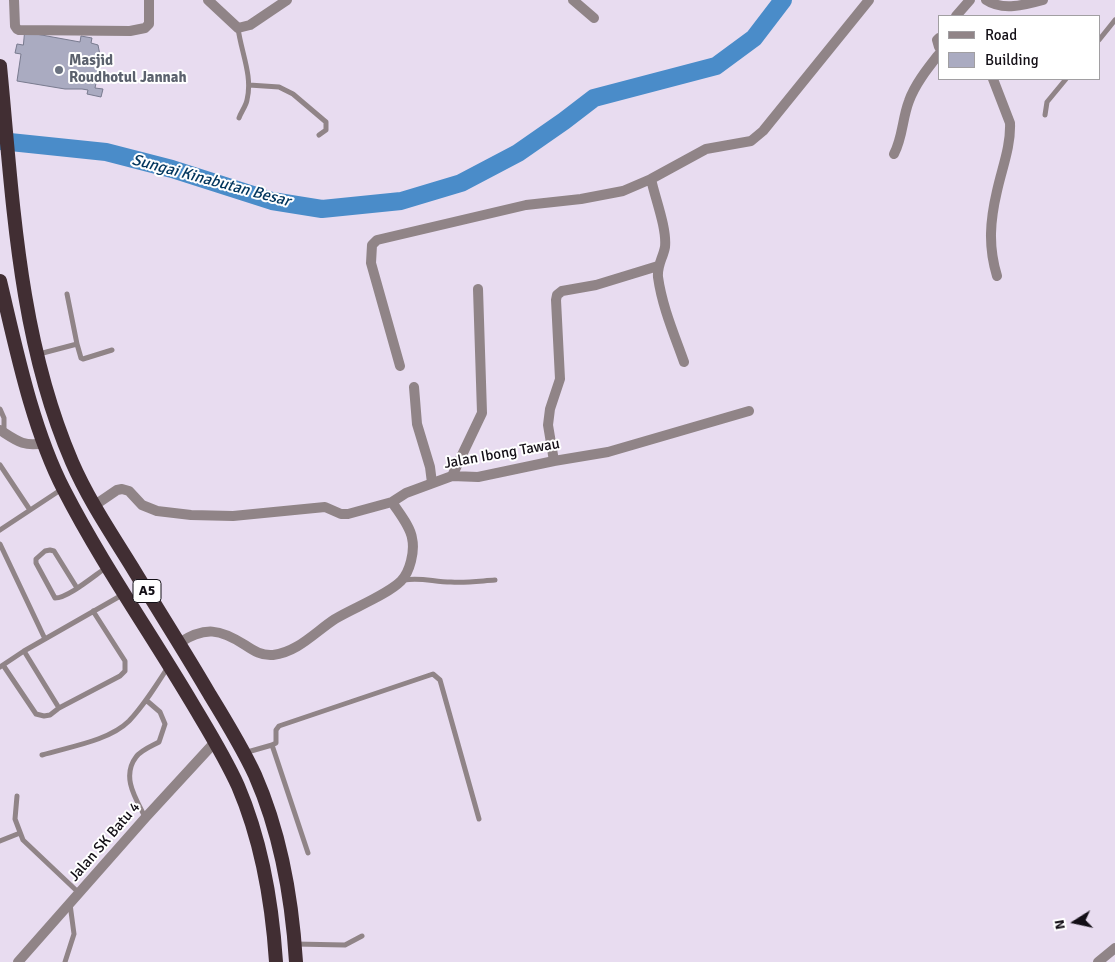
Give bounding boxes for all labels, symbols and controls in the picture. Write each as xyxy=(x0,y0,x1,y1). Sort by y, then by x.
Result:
legend xyxy=(938,15,1100,80)
text: Road xyxy=(985,26,1017,44)
text: Building xyxy=(985,51,1039,69)
place label: Masjid Roudhotul Jannah xyxy=(69,52,187,87)
marker: Masjid Roudhotul Jannah xyxy=(53,64,65,76)
water label: Sungai Kinabutan Besar xyxy=(130,151,292,211)
street label: Jalan Ibong Tawau xyxy=(443,435,561,473)
road number: A5 xyxy=(133,580,161,602)
street label: Jalan SK Batu 4 xyxy=(66,799,144,885)
north arrow xyxy=(1050,897,1100,947)
text: N xyxy=(1051,918,1069,931)

